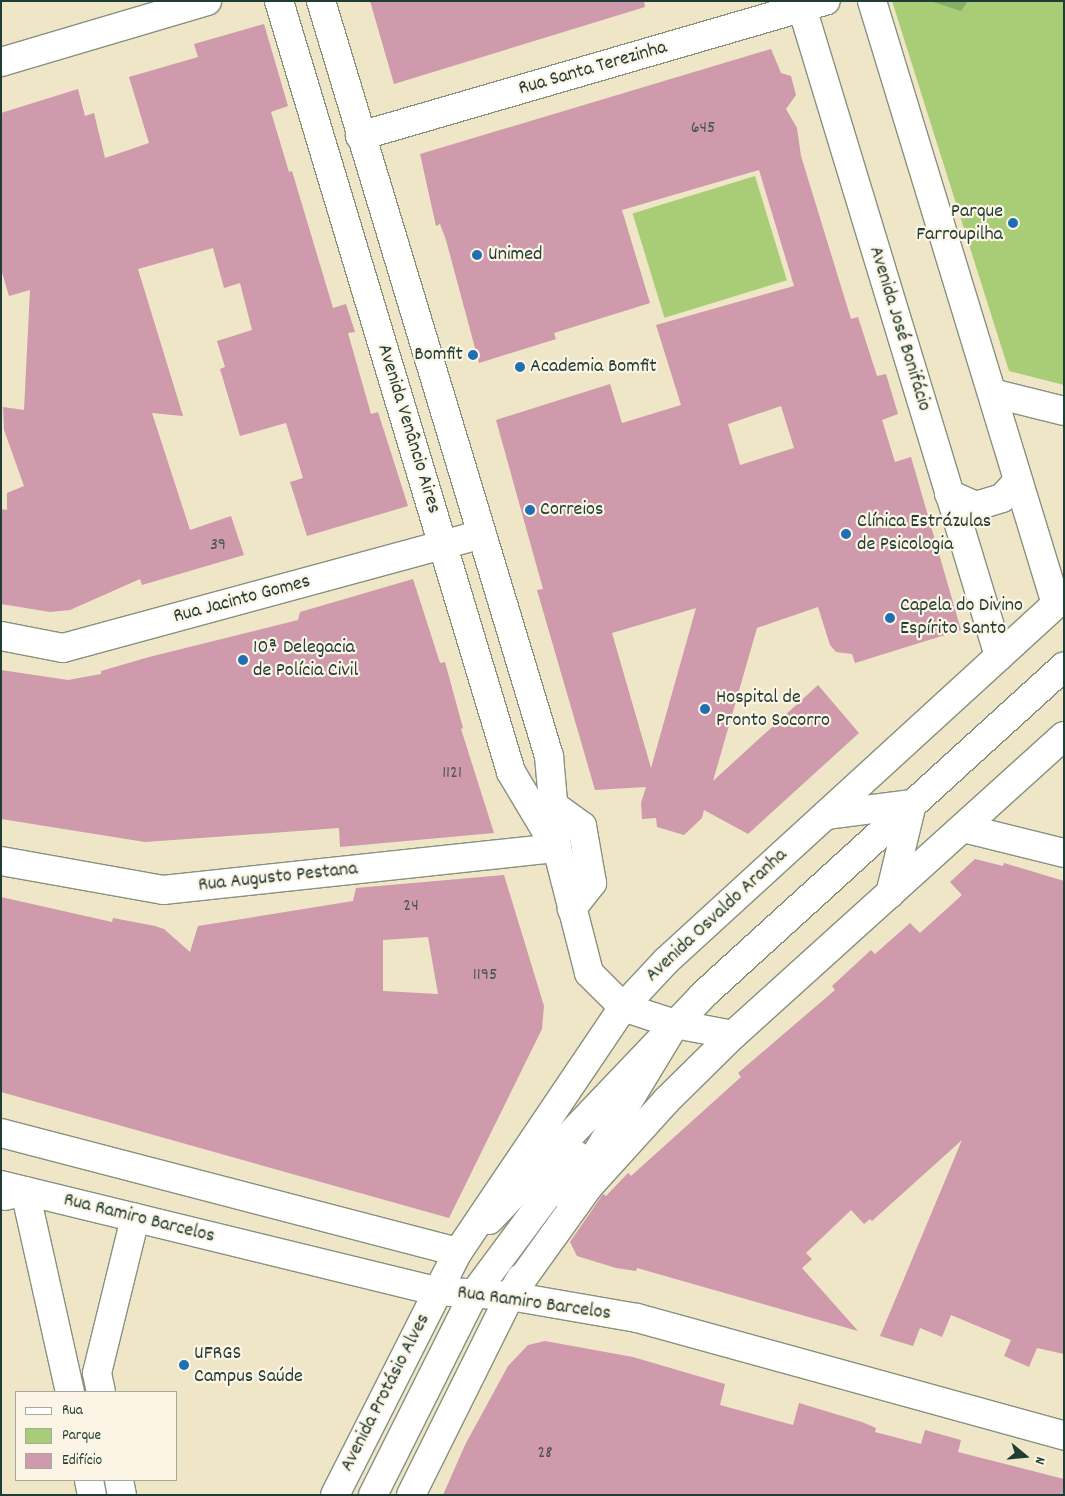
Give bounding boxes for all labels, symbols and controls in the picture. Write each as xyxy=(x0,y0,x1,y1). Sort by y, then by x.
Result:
street label: Rua Santa Terezinha xyxy=(516,36,670,102)
house number: 645 xyxy=(691,118,715,140)
place label: Parque Farroupilha xyxy=(916,200,1003,247)
marker: Parque Farroupilha xyxy=(1007,217,1019,229)
place label: Unimed xyxy=(488,243,542,267)
street label: Avenida José Bonifácio xyxy=(863,244,935,414)
marker: Unimed xyxy=(470,248,484,262)
street label: Avenida Venâncio Aires xyxy=(371,342,445,516)
place label: Bomfit xyxy=(414,343,463,367)
marker: Bomfit xyxy=(467,349,479,361)
place label: Academia Bomfit xyxy=(530,355,657,379)
marker: Academia Bomfit xyxy=(514,361,526,373)
place label: Correios xyxy=(540,498,603,522)
marker: Correios xyxy=(524,504,536,516)
place label: Clínica Estrázulas de Psicologia xyxy=(857,510,991,557)
marker: Clínica Estrázulas de Psicologia xyxy=(839,527,853,541)
house number: 39 xyxy=(210,535,226,557)
street label: Rua Jacinto Gomes xyxy=(171,570,313,630)
place label: Capela do Divino Espírito Santo xyxy=(900,594,1023,641)
marker: Capela do Divino Espírito Santo xyxy=(884,612,896,624)
place label: 10ª Delegacia de Polícia Civil xyxy=(253,636,358,683)
marker: 10ª Delegacia de Polícia Civil xyxy=(237,654,249,666)
place label: Hospital de Pronto Socorro xyxy=(716,686,830,733)
marker: Hospital de Pronto Socorro xyxy=(698,702,712,716)
house number: 1121 xyxy=(442,763,462,785)
street label: Avenida Osvaldo Aranha xyxy=(641,844,793,988)
street label: Rua Augusto Pestana xyxy=(197,858,359,898)
house number: 24 xyxy=(403,896,419,918)
house number: 1195 xyxy=(473,965,497,987)
street label: Rua Ramiro Barcelos xyxy=(61,1189,217,1249)
street label: Rua Ramiro Barcelos xyxy=(456,1281,612,1327)
street label: Avenida Protásio Alves xyxy=(336,1310,436,1476)
place label: UFRGS Campus Saúde xyxy=(194,1342,303,1389)
marker: UFRGS Campus Saúde xyxy=(178,1359,190,1371)
legend xyxy=(15,1391,178,1481)
text: Rua xyxy=(62,1400,83,1422)
text: Parque xyxy=(62,1425,101,1447)
north arrow xyxy=(1000,1431,1050,1481)
house number: 28 xyxy=(537,1443,553,1465)
text: Edifício xyxy=(62,1450,102,1472)
text: N xyxy=(1029,1454,1050,1467)

